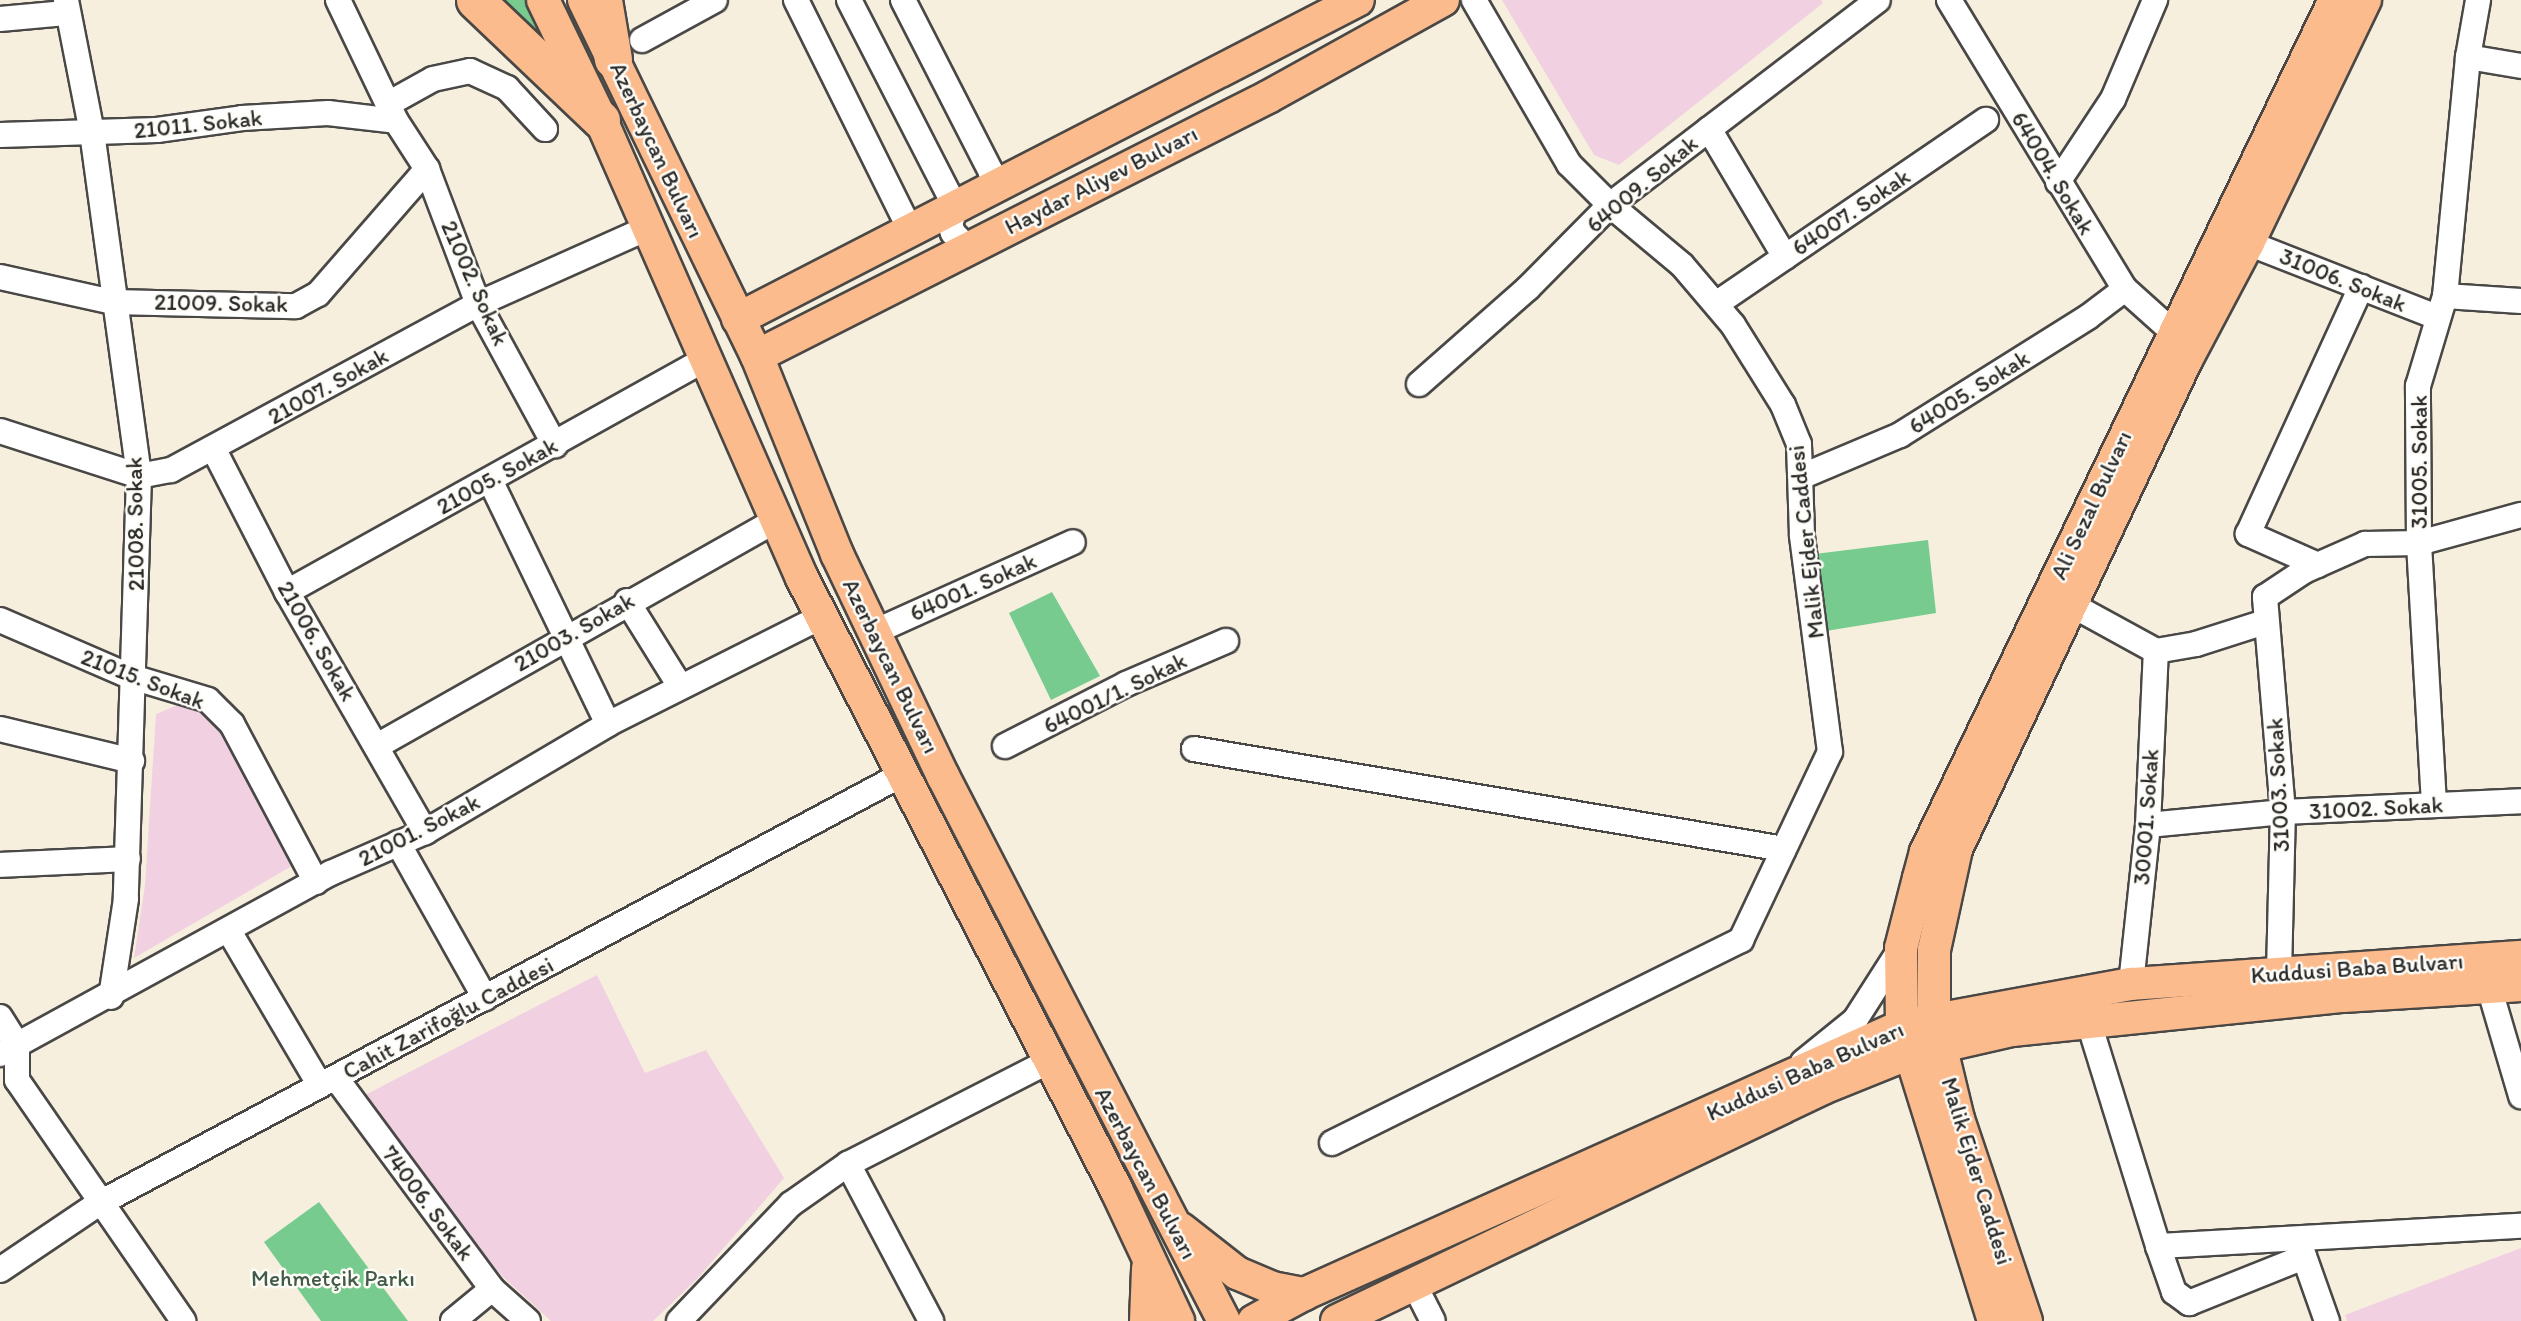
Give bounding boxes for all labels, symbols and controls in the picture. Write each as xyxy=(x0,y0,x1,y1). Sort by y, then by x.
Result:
street label: Azerbaycan Bulvarı xyxy=(604,58,710,242)
street label: 21011. Sokak xyxy=(133,104,263,144)
street label: 64004. Sokak xyxy=(2005,106,2101,240)
street label: Haydar Aliyev Bulvarı xyxy=(1000,120,1202,240)
street label: 64009. Sokak xyxy=(1581,129,1703,239)
street label: 64007. Sokak xyxy=(1787,162,1915,262)
street label: 21002. Sokak xyxy=(435,216,515,350)
street label: 31006. Sokak xyxy=(2276,242,2410,318)
street label: 21009. Sokak xyxy=(154,288,288,318)
street label: 21007. Sokak xyxy=(263,342,393,430)
street label: 64005. Sokak xyxy=(1904,344,2034,440)
street label: 31005. Sokak xyxy=(2405,395,2433,529)
street label: Ali Sezal Bulvarı xyxy=(2045,426,2137,584)
street label: 21005. Sokak xyxy=(432,432,562,520)
street label: Malik Ejder Caddesi xyxy=(1782,444,1830,640)
street label: 21008. Sokak xyxy=(120,457,150,591)
street label: 64001. Sokak xyxy=(906,547,1040,627)
street label: Azerbaycan Bulvarı xyxy=(837,574,945,758)
street label: 21006. Sokak xyxy=(272,576,362,706)
street label: 21003. Sokak xyxy=(509,587,639,677)
street label: 21015. Sokak xyxy=(77,643,209,715)
street label: 64001/1. Sokak xyxy=(1039,646,1191,740)
street label: 31003. Sokak xyxy=(2261,717,2295,853)
street label: 30001. Sokak xyxy=(2127,748,2165,886)
street label: 21001. Sokak xyxy=(354,788,484,872)
street label: 31002. Sokak xyxy=(2308,791,2444,825)
street label: Kuddusi Baba Bulvarı xyxy=(2250,947,2464,989)
street label: Cahit Zarifoğlu Caddesi xyxy=(338,951,558,1085)
street label: Kuddusi Baba Bulvarı xyxy=(1702,1015,1908,1127)
street label: Malik Ejder Caddesi xyxy=(1935,1074,2019,1268)
street label: Azerbaycan Bulvarı xyxy=(1089,1082,1203,1264)
street label: 74006. Sokak xyxy=(376,1140,480,1266)
park label: Mehmetçik Parkı xyxy=(251,1264,415,1292)

